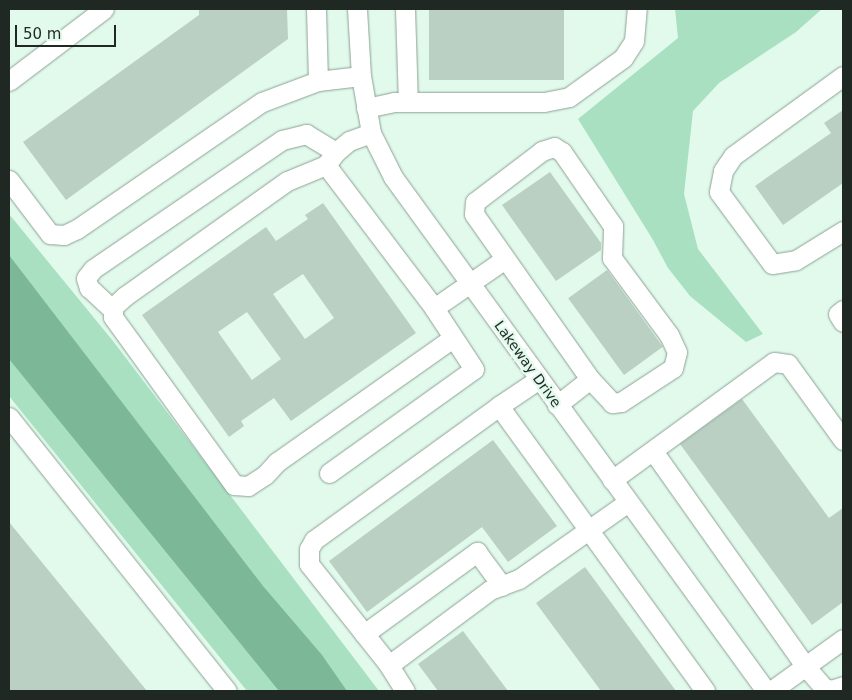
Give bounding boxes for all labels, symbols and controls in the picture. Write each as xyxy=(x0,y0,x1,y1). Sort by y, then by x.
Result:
scale bar xyxy=(18,15,119,47)
text: 50 m xyxy=(23,25,61,43)
street label: Lakeway Drive xyxy=(491,318,565,410)

